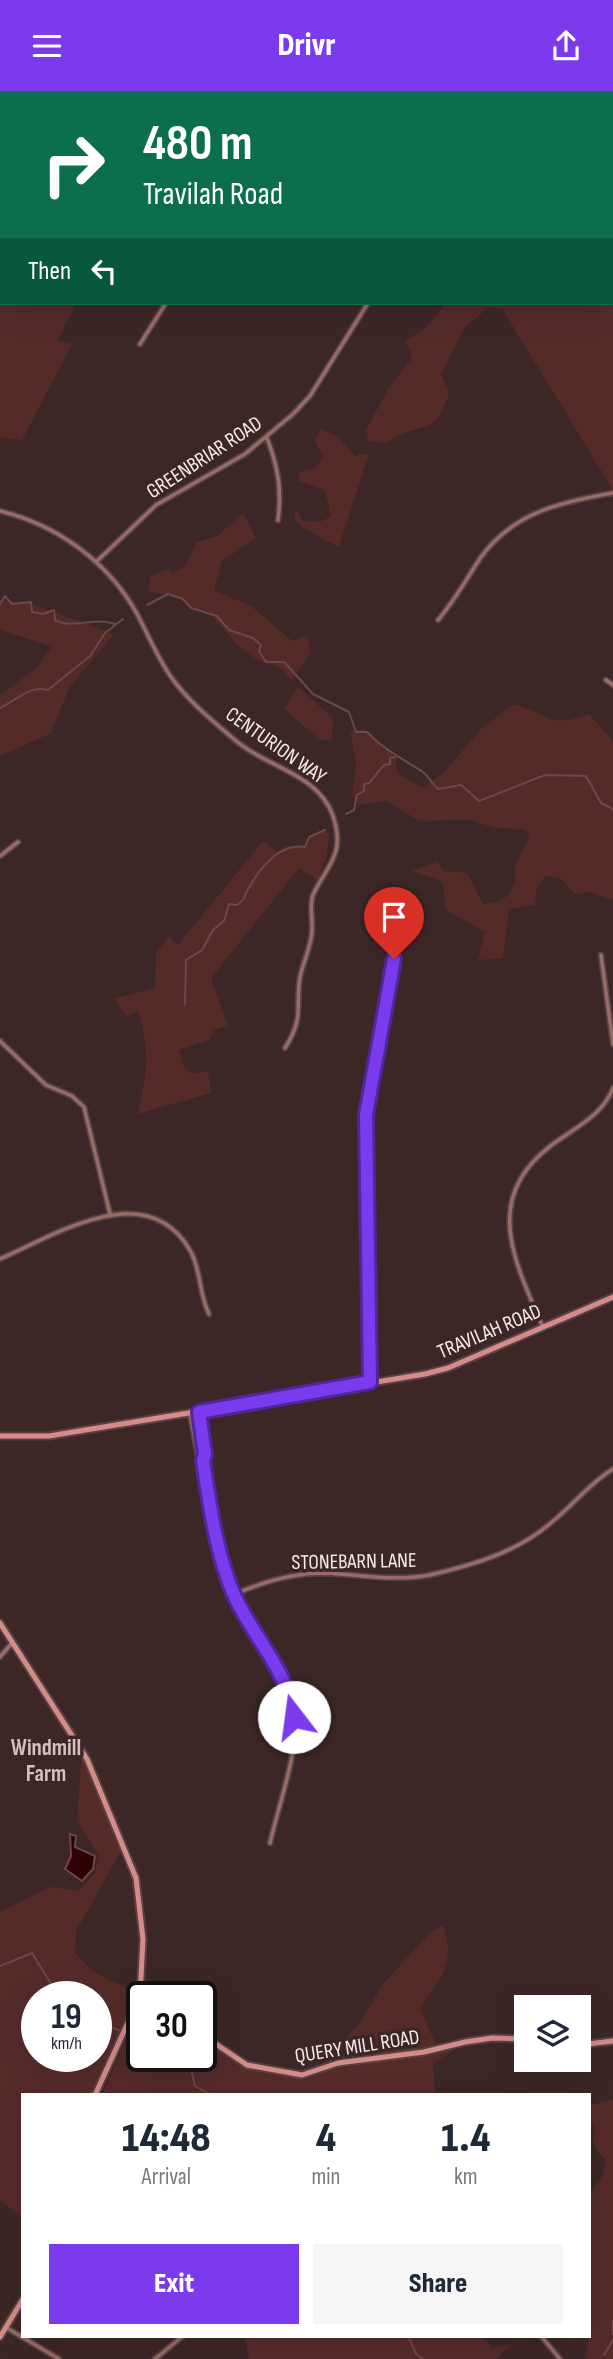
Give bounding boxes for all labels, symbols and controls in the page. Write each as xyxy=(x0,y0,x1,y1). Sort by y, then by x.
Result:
text: Drivr xyxy=(278,26,335,65)
icon: menu xyxy=(28,27,66,65)
icon: share xyxy=(547,27,585,65)
text: 480 m xyxy=(143,115,252,174)
icon: right xyxy=(28,119,119,210)
text: Travilah Road xyxy=(143,175,283,214)
icon: left xyxy=(85,252,123,290)
text: Then xyxy=(28,256,71,287)
street label: GREENBRIAR ROAD xyxy=(142,411,267,504)
street label: CENTURION WAY xyxy=(221,702,331,789)
pin xyxy=(364,887,424,959)
icon: arrive xyxy=(375,898,413,936)
street label: TRAVILAH ROAD xyxy=(434,1298,545,1365)
street label: STONEBARN LANE xyxy=(291,1548,417,1575)
position arrow xyxy=(257,1680,331,1754)
district label: Windmill Farm xyxy=(11,1734,81,1788)
speed limit sign: 30 xyxy=(126,1981,217,2072)
map controls xyxy=(514,1995,591,2072)
button: layers xyxy=(514,1995,591,2072)
text: 19 xyxy=(51,1996,82,2039)
street label: QUERY MILL ROAD xyxy=(293,2024,421,2069)
text: km/h xyxy=(51,2033,82,2054)
text: 14:48 xyxy=(122,2113,211,2164)
text: 4 xyxy=(316,2113,336,2164)
text: 1.4 xyxy=(441,2113,490,2164)
text: Arrival xyxy=(142,2163,191,2191)
text: min xyxy=(312,2163,340,2191)
text: km xyxy=(454,2163,477,2191)
button: Exit xyxy=(49,2244,299,2324)
button: Share xyxy=(313,2244,563,2324)

